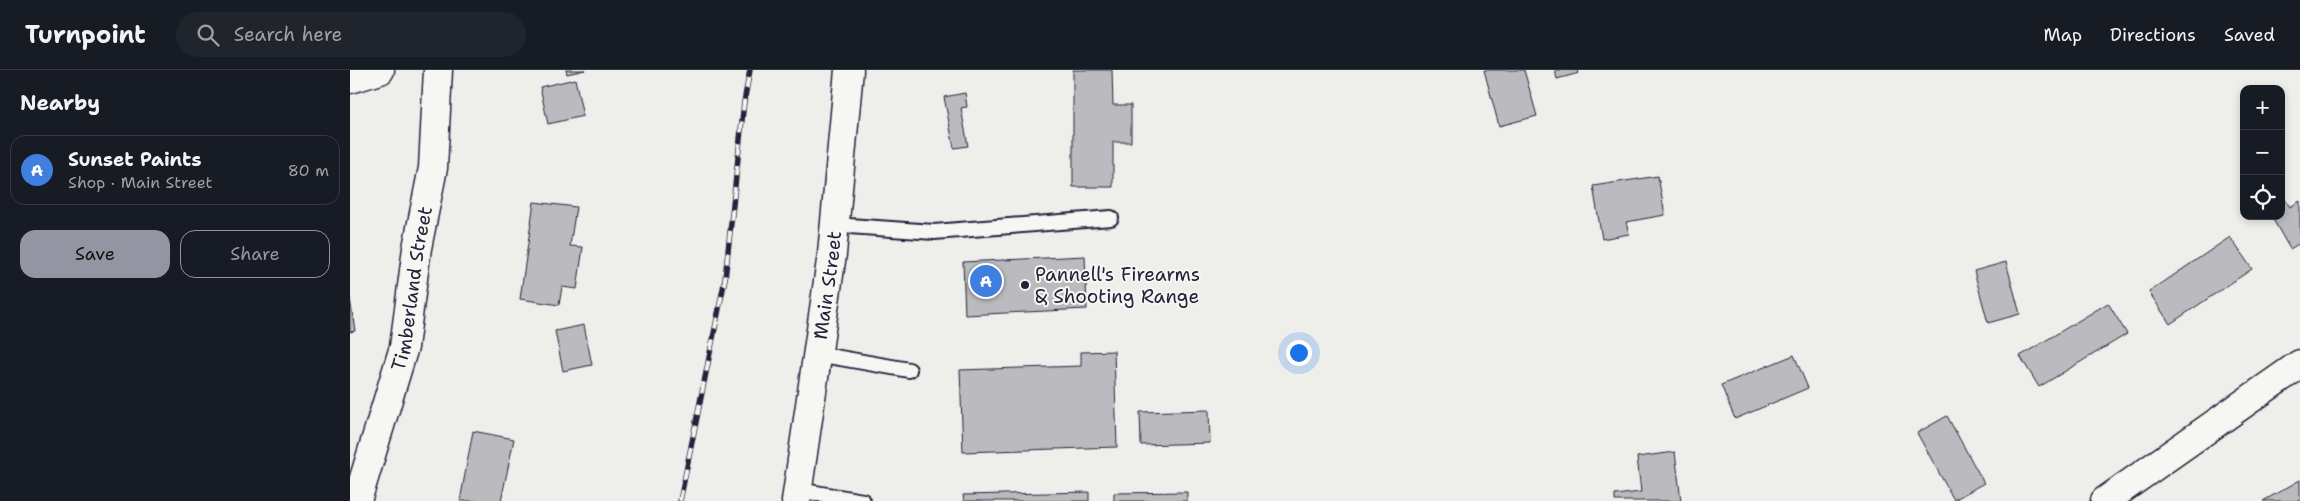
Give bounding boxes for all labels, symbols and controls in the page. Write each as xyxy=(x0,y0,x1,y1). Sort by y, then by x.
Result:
search box xyxy=(176,12,526,57)
text: Turnpoint xyxy=(25,19,146,51)
icon: search xyxy=(194,21,222,49)
text: Search here xyxy=(234,22,342,47)
text: Map xyxy=(2044,23,2082,47)
text: Directions xyxy=(2110,23,2196,47)
text: Saved xyxy=(2224,23,2275,47)
map controls xyxy=(2240,85,2285,220)
button: + xyxy=(2240,85,2285,130)
text: Nearby xyxy=(20,89,100,117)
button: − xyxy=(2240,130,2285,175)
text: Sunset Paints xyxy=(68,147,201,172)
text: A xyxy=(31,160,43,181)
text: 80 m xyxy=(288,160,329,181)
text: Shop · Main Street xyxy=(68,172,213,193)
button: locate xyxy=(2240,175,2285,220)
street label: Timberland Street xyxy=(385,204,438,374)
button: Save xyxy=(20,230,170,278)
button: Share xyxy=(180,230,330,278)
street label: Main Street xyxy=(807,230,847,341)
pin: A xyxy=(970,262,1002,300)
place label: Pannell's Firearms & Shooting Range xyxy=(1035,262,1200,309)
marker: Pannell's Firearms & Shooting Range xyxy=(1019,279,1031,291)
your location xyxy=(1286,340,1312,366)

